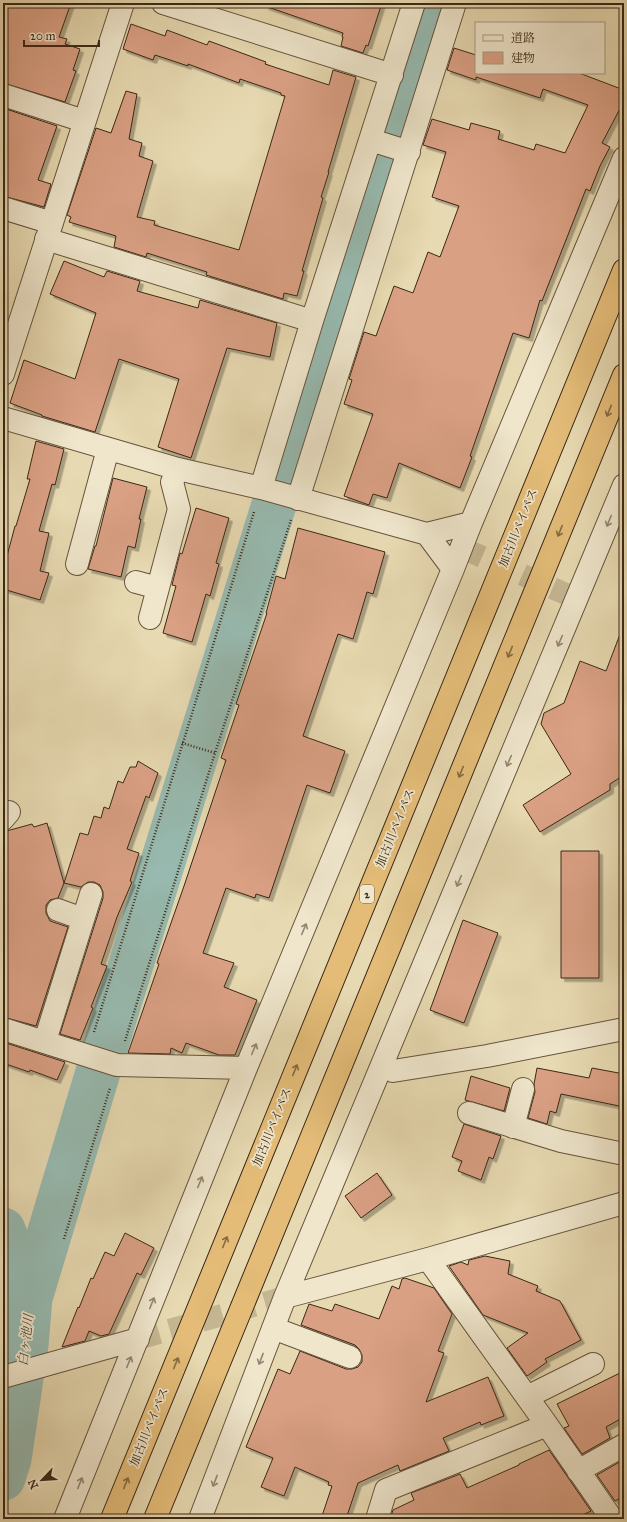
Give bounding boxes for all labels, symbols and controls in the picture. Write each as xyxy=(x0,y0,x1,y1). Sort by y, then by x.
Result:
scale bar xyxy=(24,22,99,48)
legend xyxy=(475,22,605,74)
text: 20 m xyxy=(30,29,56,43)
text: 道路 xyxy=(511,31,535,45)
text: 建物 xyxy=(511,51,535,65)
one-way arrow xyxy=(605,405,613,417)
street label: 加古川バイパス xyxy=(496,487,540,569)
one-way arrow xyxy=(605,515,613,527)
one-way arrow xyxy=(555,525,563,537)
one-way arrow xyxy=(555,635,563,647)
one-way arrow xyxy=(506,645,514,657)
one-way arrow xyxy=(505,755,513,767)
one-way arrow xyxy=(457,765,464,777)
street label: 加古川バイパス xyxy=(373,787,417,869)
one-way arrow xyxy=(455,875,462,887)
road number: 2 xyxy=(360,885,374,903)
one-way arrow xyxy=(300,923,308,935)
one-way arrow xyxy=(250,1043,258,1055)
one-way arrow xyxy=(292,1064,299,1076)
street label: 加古川バイパス xyxy=(250,1086,294,1168)
one-way arrow xyxy=(197,1177,205,1189)
one-way arrow xyxy=(221,1237,229,1249)
one-way arrow xyxy=(149,1298,157,1310)
water label: 白ヶ池川 xyxy=(15,1311,37,1367)
one-way arrow xyxy=(257,1353,265,1365)
one-way arrow xyxy=(125,1357,133,1369)
one-way arrow xyxy=(172,1357,180,1369)
street label: 加古川バイパス xyxy=(127,1386,171,1468)
north arrow xyxy=(22,1460,62,1500)
one-way arrow xyxy=(210,1474,218,1486)
text: N xyxy=(25,1476,41,1491)
one-way arrow xyxy=(77,1477,84,1489)
one-way arrow xyxy=(123,1477,131,1489)

